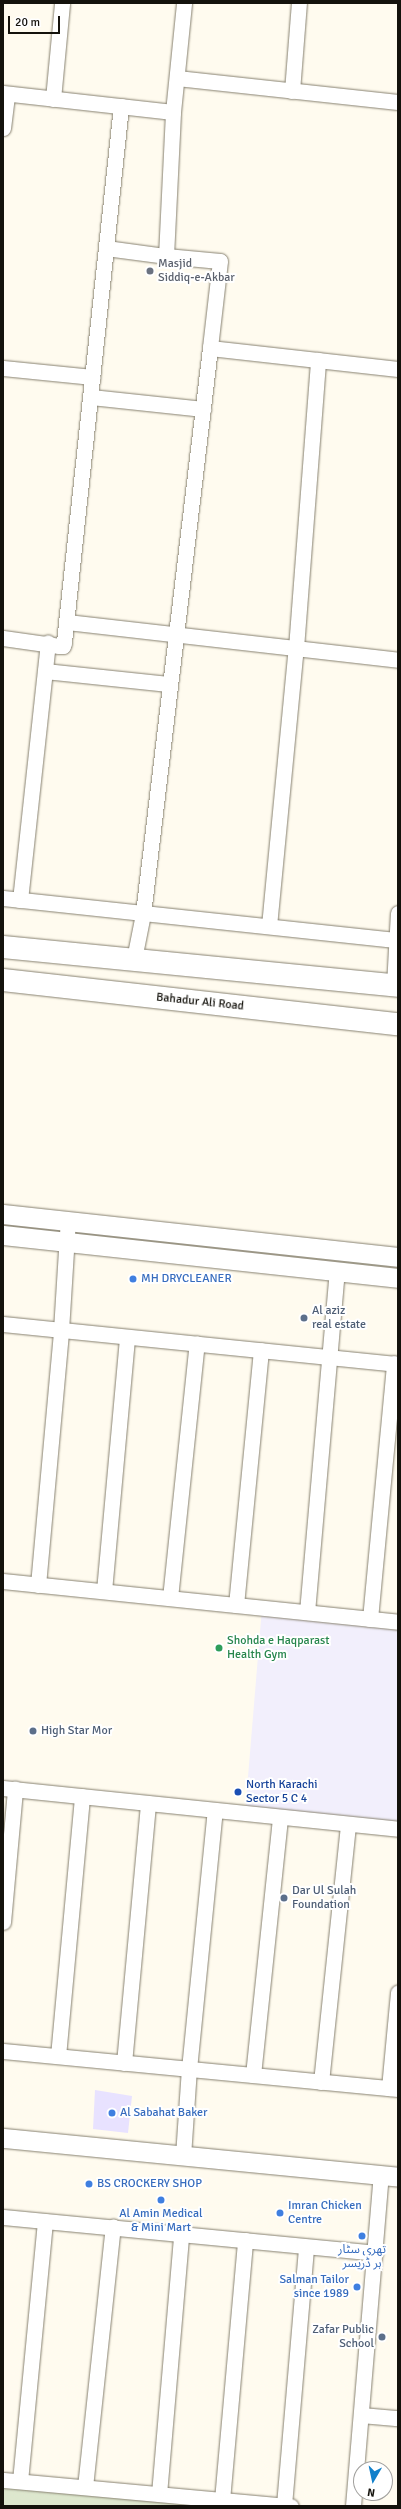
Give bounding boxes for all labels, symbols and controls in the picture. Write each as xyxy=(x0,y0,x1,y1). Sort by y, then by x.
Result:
scale bar xyxy=(10,8,62,34)
text: 20 m xyxy=(15,15,40,30)
place label: Masjid Siddiq-e-Akbar xyxy=(158,257,235,285)
marker: Masjid Siddiq-e-Akbar xyxy=(145,266,155,276)
street label: Bahadur Ali Road xyxy=(155,990,245,1014)
place label: MH DRYCLEANER xyxy=(141,1272,232,1286)
marker: MH DRYCLEANER xyxy=(128,1274,138,1284)
place label: Al aziz real estate xyxy=(312,1304,366,1332)
marker: Al aziz real estate xyxy=(299,1313,309,1323)
place label: Shohda e Haqparast Health Gym xyxy=(227,1634,329,1662)
marker: Shohda e Haqparast Health Gym xyxy=(214,1643,224,1653)
place label: High Star Mor xyxy=(41,1724,112,1738)
marker: High Star Mor xyxy=(28,1726,38,1736)
place label: North Karachi Sector 5 C 4 xyxy=(246,1778,317,1806)
marker: North Karachi Sector 5 C 4 xyxy=(233,1787,243,1797)
place label: Dar Ul Sulah Foundation xyxy=(292,1884,356,1912)
marker: Dar Ul Sulah Foundation xyxy=(279,1893,289,1903)
place label: Al Sabahat Baker xyxy=(120,2106,207,2120)
marker: Al Sabahat Baker xyxy=(107,2108,117,2118)
place label: BS CROCKERY SHOP xyxy=(97,2177,202,2191)
marker: BS CROCKERY SHOP xyxy=(84,2179,94,2189)
marker: Al Amin Medical & Mini Mart xyxy=(156,2195,166,2205)
place label: Imran Chicken Centre xyxy=(288,2199,362,2227)
place label: Al Amin Medical & Mini Mart xyxy=(119,2207,203,2235)
marker: Imran Chicken Centre xyxy=(275,2208,285,2218)
marker: تھری سٹار ہر ڈریسر xyxy=(357,2231,367,2241)
place label: تھری سٹار ہر ڈریسر xyxy=(338,2243,386,2271)
place label: Salman Tailor since 1989 xyxy=(279,2273,349,2301)
marker: Salman Tailor since 1989 xyxy=(352,2282,362,2292)
place label: Zafar Public School xyxy=(312,2323,374,2351)
marker: Zafar Public School xyxy=(377,2332,387,2342)
north arrow xyxy=(353,2461,393,2501)
text: N xyxy=(366,2485,376,2499)

